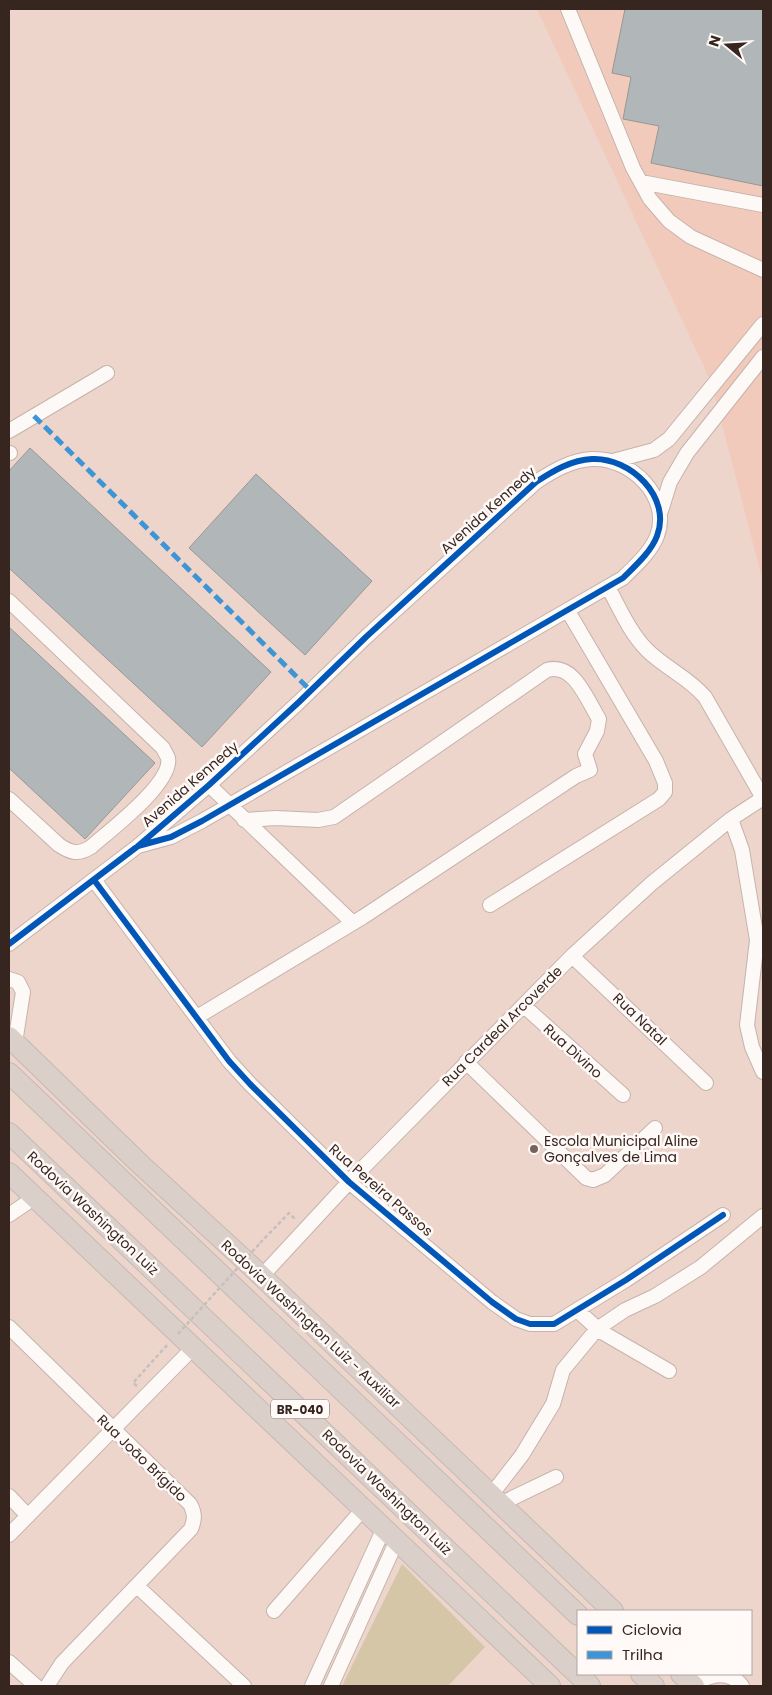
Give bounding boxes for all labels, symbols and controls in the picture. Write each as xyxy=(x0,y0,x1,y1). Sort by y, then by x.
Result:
north arrow xyxy=(702,20,752,70)
text: N xyxy=(703,33,726,49)
street label: Avenida Kennedy xyxy=(436,462,540,558)
street label: Avenida Kennedy xyxy=(137,736,243,832)
street label: Rua Cardeal Arcoverde xyxy=(437,961,567,1091)
street label: Rua Natal xyxy=(609,988,671,1050)
street label: Rua Divino xyxy=(539,1019,607,1083)
place label: Escola Municipal Aline Gonçalves de Lima xyxy=(544,1131,698,1167)
street label: Rua Pereira Passos xyxy=(325,1139,437,1241)
marker: Escola Municipal Aline Gonçalves de Lima xyxy=(528,1143,540,1155)
street label: Rodovia Washington Luiz xyxy=(23,1147,163,1279)
street label: Rodovia Washington Luiz - Auxiliar xyxy=(217,1235,405,1413)
road number: BR-040 xyxy=(271,1400,329,1418)
street label: Rua João Brígido xyxy=(93,1410,191,1506)
street label: Rodovia Washington Luiz xyxy=(318,1425,456,1559)
legend xyxy=(577,1610,752,1675)
text: Ciclovia xyxy=(622,1619,682,1640)
text: Trilha xyxy=(622,1644,663,1665)

